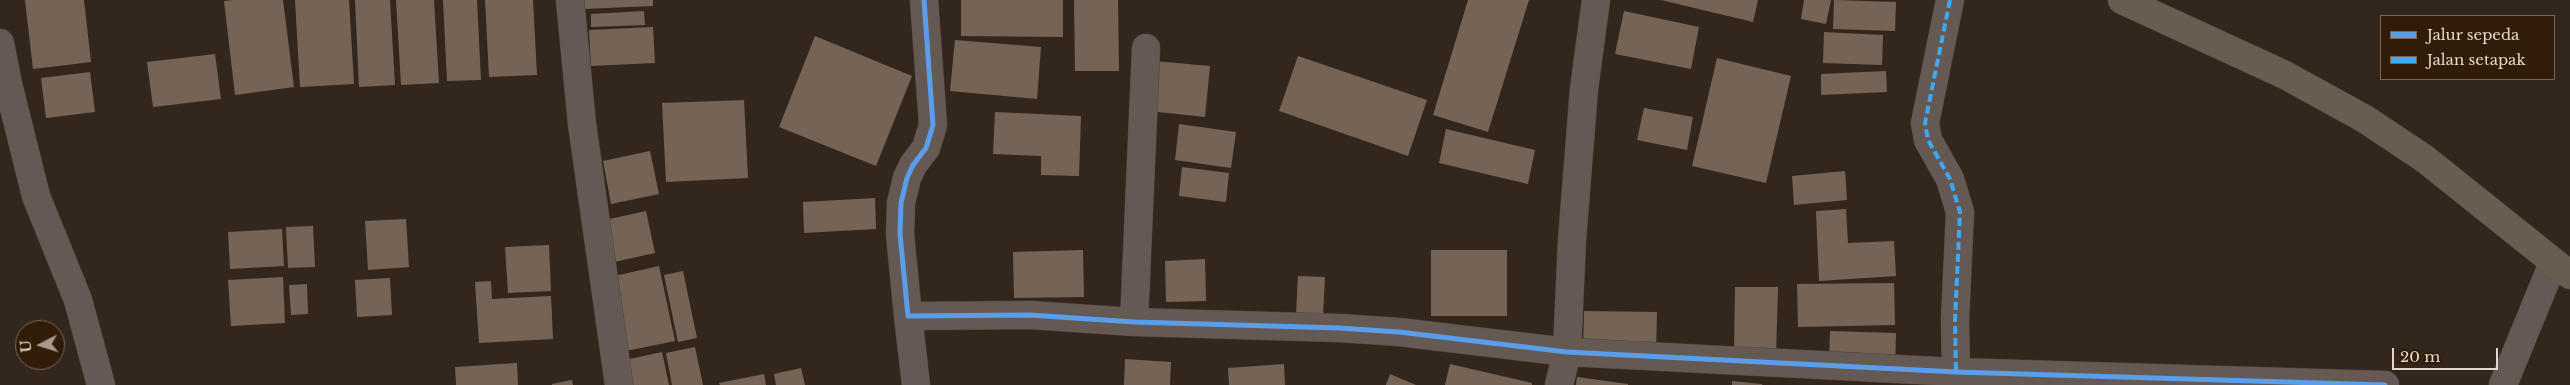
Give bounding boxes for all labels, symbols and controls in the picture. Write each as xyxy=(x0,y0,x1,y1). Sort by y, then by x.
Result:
legend xyxy=(2380,15,2555,80)
text: Jalur sepeda xyxy=(2427,25,2519,44)
text: Jalan setapak xyxy=(2427,50,2526,69)
north arrow xyxy=(15,320,65,370)
scale bar xyxy=(2395,338,2501,370)
text: U xyxy=(17,339,36,353)
text: 20 m xyxy=(2400,347,2440,366)

